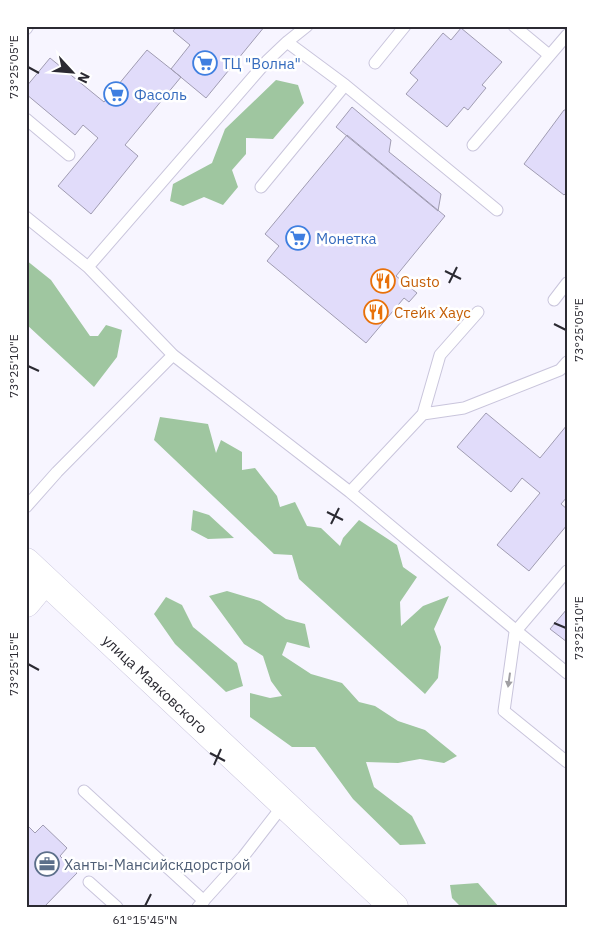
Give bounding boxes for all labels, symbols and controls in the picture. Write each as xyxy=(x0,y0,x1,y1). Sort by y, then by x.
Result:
text: 73°25'05"E xyxy=(6,35,21,99)
north arrow xyxy=(48,48,98,98)
supermarket icon: ТЦ "Волна" xyxy=(192,50,218,76)
place label: ТЦ "Волна" xyxy=(222,54,301,73)
text: N xyxy=(73,69,94,86)
supermarket icon: Фасоль xyxy=(103,81,129,107)
place label: Фасоль xyxy=(134,85,187,104)
supermarket icon: Монетка xyxy=(285,225,311,251)
place label: Монетка xyxy=(316,229,377,248)
restaurant icon: Gusto xyxy=(370,268,396,294)
place label: Gusto xyxy=(400,272,440,291)
text: 73°25'05"E xyxy=(571,298,586,362)
restaurant icon: Стейк Хаус xyxy=(363,299,389,325)
place label: Стейк Хаус xyxy=(394,303,471,322)
text: 73°25'10"E xyxy=(6,334,21,398)
text: 73°25'10"E xyxy=(571,596,586,660)
street label: улица Маяковского xyxy=(99,630,211,738)
text: 73°25'15"E xyxy=(6,632,21,696)
one-way arrow xyxy=(504,672,512,688)
office icon: Ханты-Мансийскдорстрой xyxy=(34,851,60,877)
place label: Ханты-Мансийскдорстрой xyxy=(64,855,251,874)
text: 61°15'45"N xyxy=(112,912,178,927)

